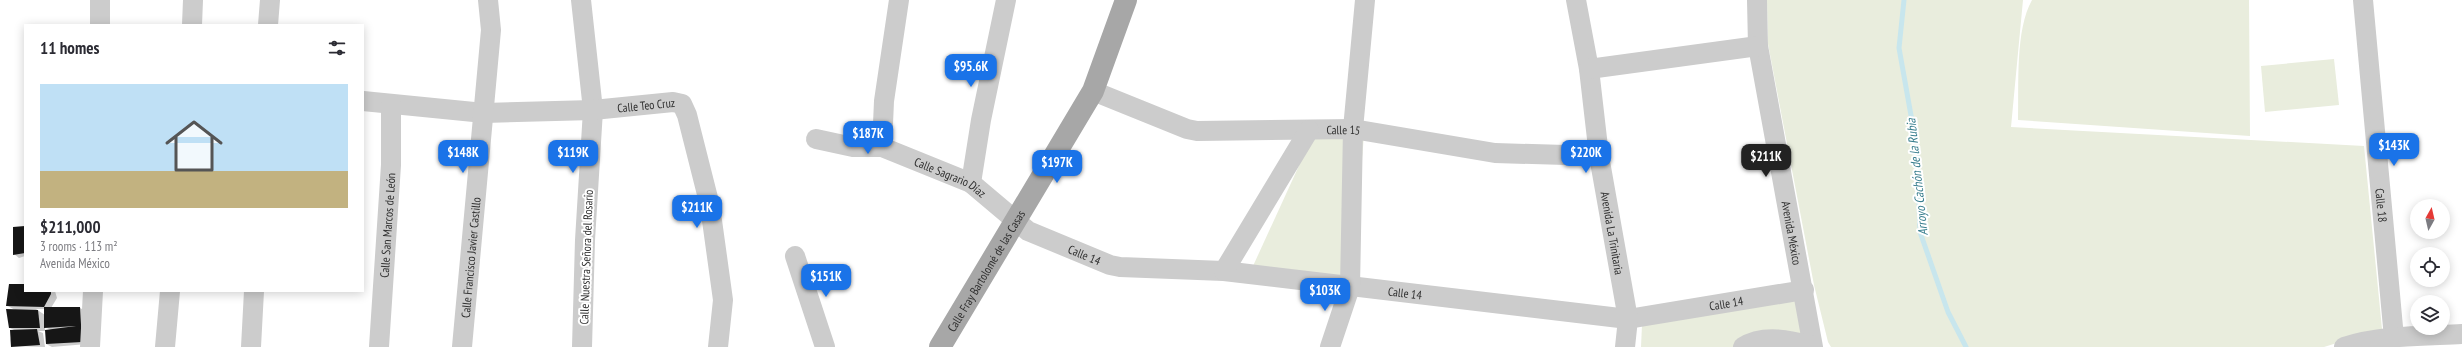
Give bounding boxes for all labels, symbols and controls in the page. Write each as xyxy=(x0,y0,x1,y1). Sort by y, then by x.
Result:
text: 11 homes xyxy=(40,37,99,59)
icon: filters xyxy=(326,37,348,59)
pin: $95.6K xyxy=(938,54,1004,88)
text: $95.6K xyxy=(954,58,988,75)
street label: Calle Teo Cruz xyxy=(617,94,676,115)
icon: home xyxy=(158,110,230,182)
water label: Arroyo Cachón de la Rubia xyxy=(1902,117,1932,236)
pin: $187K xyxy=(840,121,896,155)
street label: Calle 15 xyxy=(1326,121,1362,138)
text: $187K xyxy=(852,125,884,142)
pin: $143K xyxy=(2366,133,2422,167)
text: $143K xyxy=(2378,137,2410,154)
pin: $148K xyxy=(435,140,491,174)
pin: $119K xyxy=(545,140,601,174)
pin: $220K xyxy=(1558,140,1614,174)
text: $148K xyxy=(447,144,479,161)
text: $119K xyxy=(557,144,589,161)
text: $220K xyxy=(1570,144,1602,161)
pin: $211K xyxy=(1738,144,1794,178)
text: $211K xyxy=(1750,148,1782,165)
pin: $197K xyxy=(1029,150,1085,184)
street label: Calle Sagrario Díaz xyxy=(912,153,990,200)
text: $197K xyxy=(1041,154,1073,171)
street label: Calle San Marcos de León xyxy=(376,172,398,278)
street label: Calle 18 xyxy=(2373,187,2391,223)
street label: Calle Nuestra Señora del Rosario xyxy=(576,189,596,325)
street label: Avenida La Trinitaria xyxy=(1598,190,1627,276)
pin: $211K xyxy=(669,195,725,229)
street label: Calle Francisco Javier Castillo xyxy=(457,196,483,318)
text: $211K xyxy=(681,199,713,216)
north arrow xyxy=(2410,199,2450,239)
map controls xyxy=(2410,199,2450,335)
street label: Avenida México xyxy=(1779,200,1805,266)
street label: Calle Fray Bartolomé de las Casas xyxy=(944,207,1028,334)
text: $211,000 xyxy=(40,216,101,238)
text: 3 rooms · 113 m² xyxy=(40,238,118,255)
street label: Calle 14 xyxy=(1066,241,1104,268)
button: locate xyxy=(2410,247,2450,287)
text: Avenida México xyxy=(40,255,110,272)
pin: $151K xyxy=(798,264,854,298)
text: $151K xyxy=(810,268,842,285)
pin: $103K xyxy=(1297,278,1353,312)
text: $103K xyxy=(1309,282,1341,299)
street label: Calle 14 xyxy=(1387,283,1423,302)
street label: Calle 14 xyxy=(1708,293,1745,313)
button: layers xyxy=(2410,295,2450,335)

